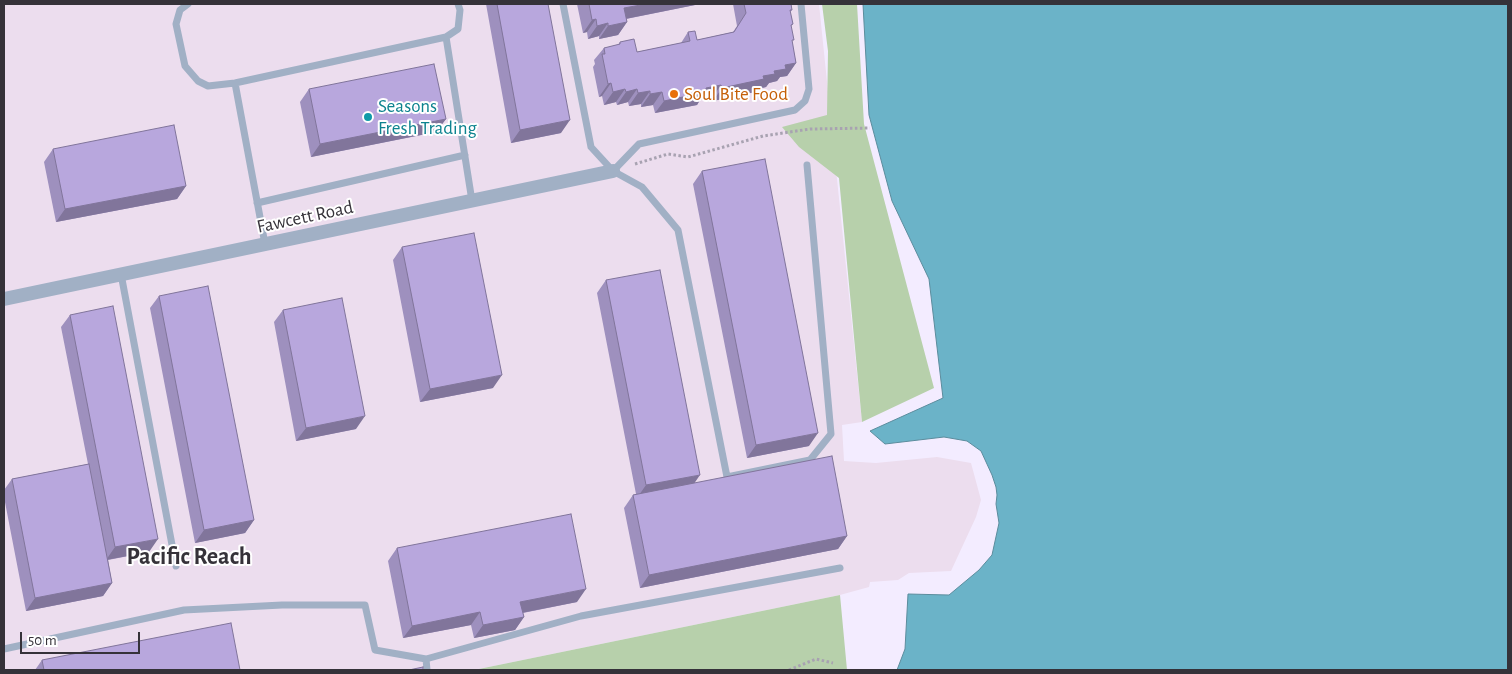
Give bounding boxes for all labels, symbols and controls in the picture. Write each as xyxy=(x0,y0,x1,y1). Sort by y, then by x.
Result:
place label: Soul Bite Food xyxy=(684,83,788,105)
marker: Soul Bite Food xyxy=(668,88,680,100)
place label: Seasons Fresh Trading xyxy=(378,95,477,139)
marker: Seasons Fresh Trading xyxy=(362,111,374,123)
street label: Fawcett Road xyxy=(255,196,355,238)
district label: Pacific Reach xyxy=(126,543,252,571)
scale bar xyxy=(22,622,142,654)
text: 50 m xyxy=(28,633,57,648)

